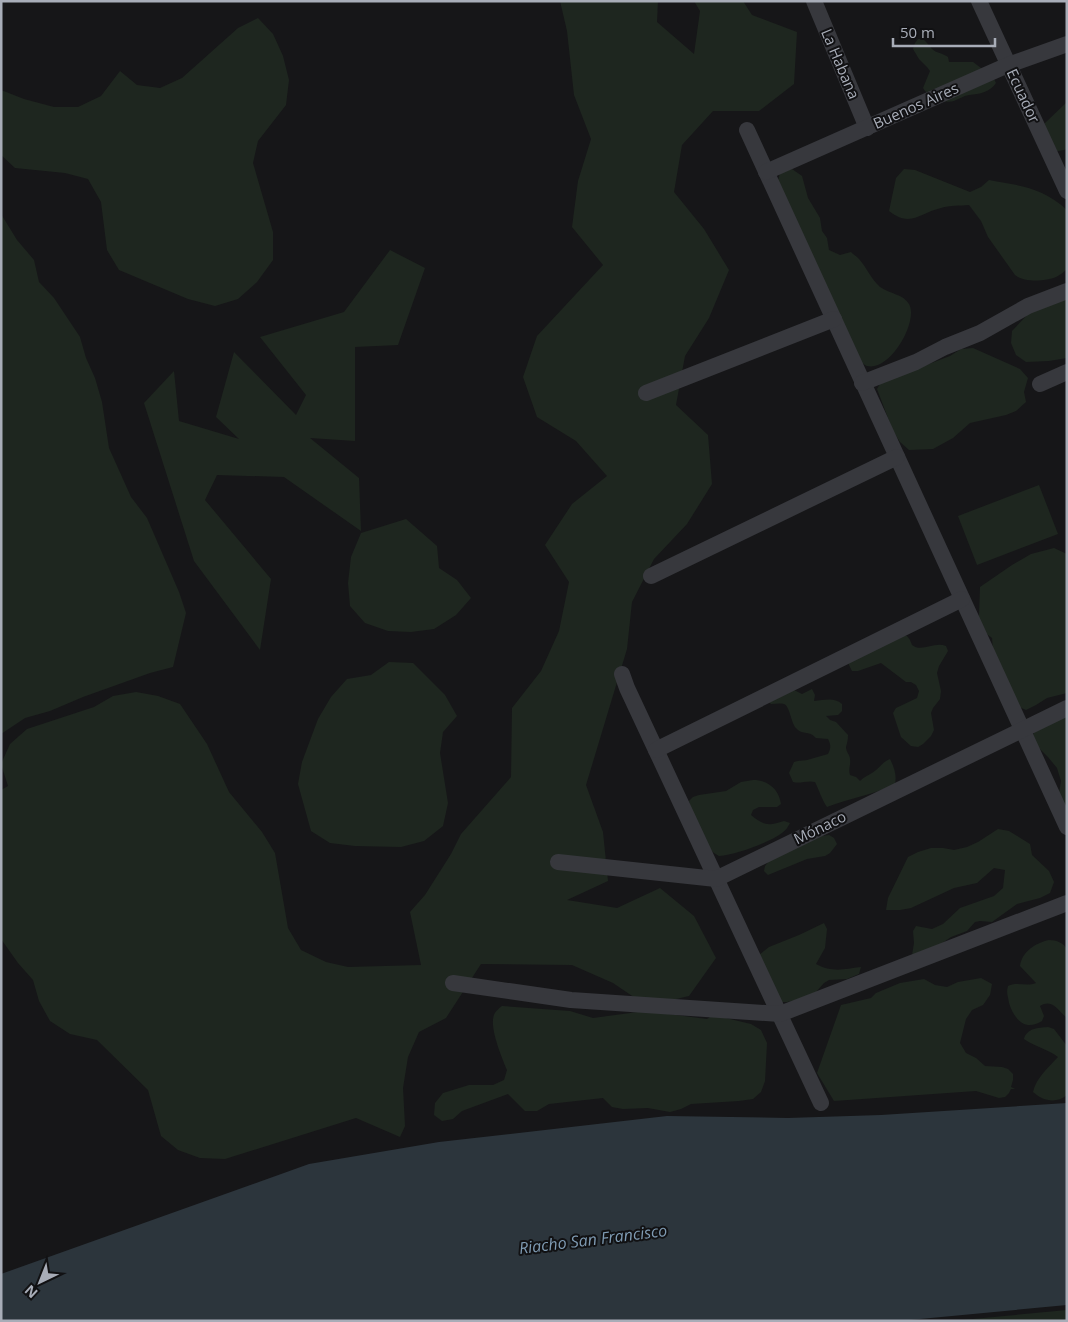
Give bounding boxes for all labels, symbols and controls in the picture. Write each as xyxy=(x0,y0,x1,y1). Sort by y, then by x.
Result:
scale bar xyxy=(893,15,996,47)
text: 50 m xyxy=(900,22,935,42)
street label: La Habana xyxy=(817,25,865,102)
street label: Ecuador xyxy=(1003,65,1045,126)
street label: Buenos Aires xyxy=(870,77,961,133)
street label: Mónaco xyxy=(790,806,849,848)
water label: Riacho San Francisco xyxy=(518,1219,668,1259)
north arrow xyxy=(15,1257,65,1307)
text: N xyxy=(20,1281,41,1303)

